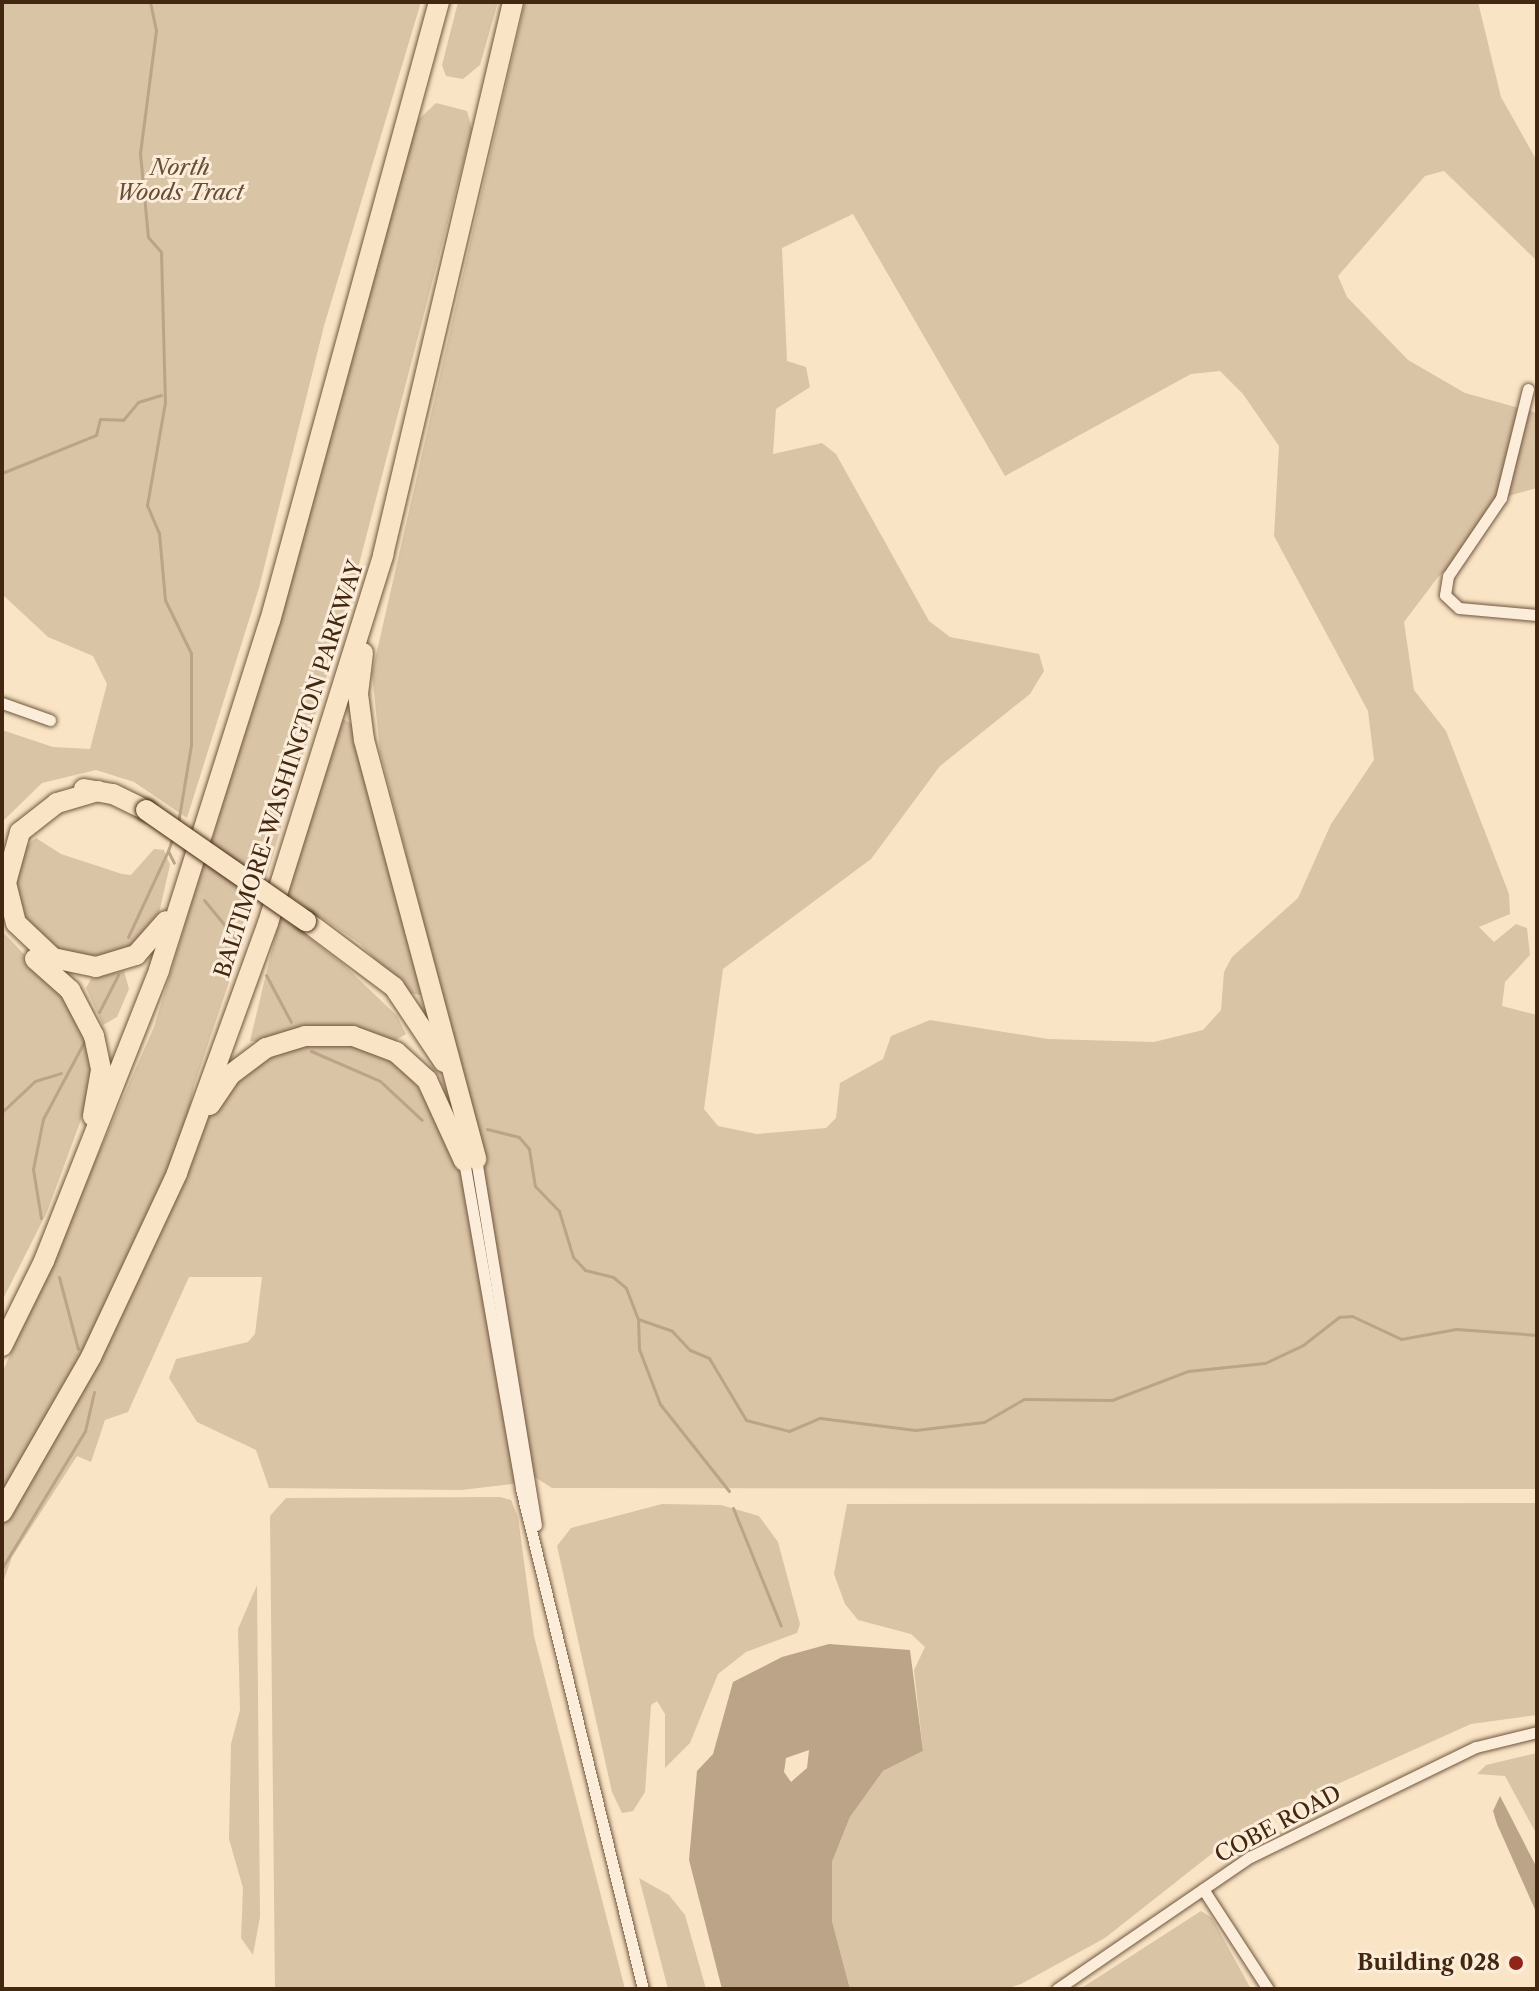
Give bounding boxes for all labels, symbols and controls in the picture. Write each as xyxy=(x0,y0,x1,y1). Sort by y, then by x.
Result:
park label: North Woods Tract xyxy=(116,154,244,206)
street label: BALTIMORE-WASHINGTON PARKWAY xyxy=(209,557,369,981)
street label: COBE ROAD xyxy=(1210,1780,1346,1868)
place label: Building 028 xyxy=(1357,1950,1500,1976)
marker: Building 028 xyxy=(1507,1954,1525,1972)

